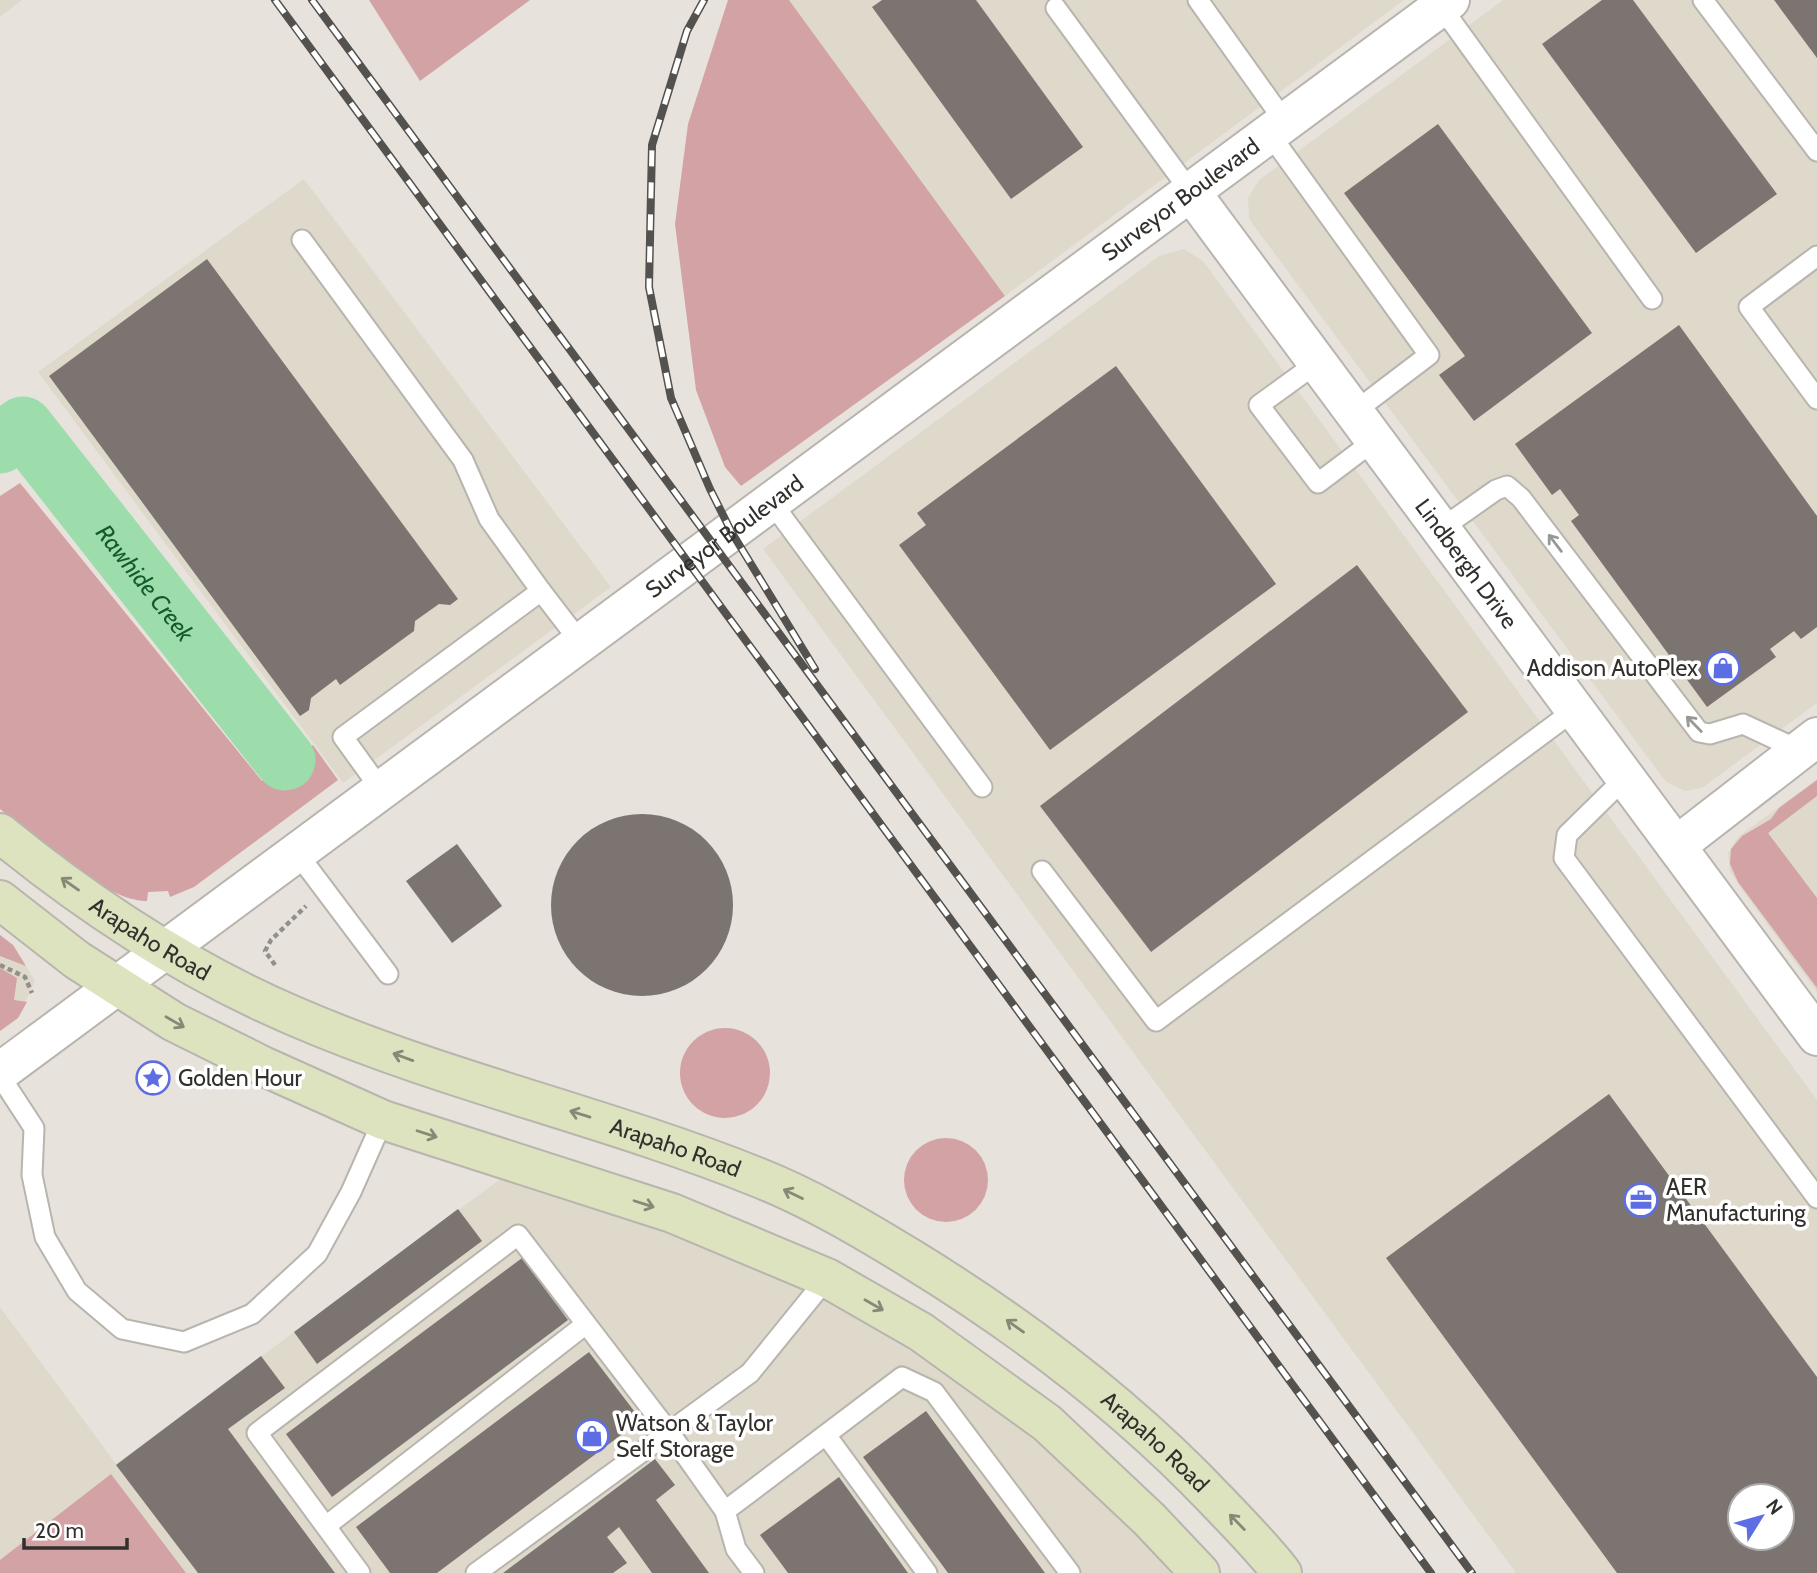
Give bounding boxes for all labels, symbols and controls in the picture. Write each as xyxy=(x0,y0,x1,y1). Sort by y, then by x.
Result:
street label: Surveyor Boulevard xyxy=(1096,132,1265,267)
street label: Surveyor Boulevard xyxy=(640,469,809,604)
street label: Lindbergh Drive xyxy=(1409,493,1524,634)
water label: Rawhide Creek xyxy=(91,518,201,647)
one-way arrow xyxy=(1548,535,1563,553)
shop icon: Addison AutoPlex xyxy=(1704,649,1742,687)
place label: Addison AutoPlex xyxy=(1527,654,1698,682)
one-way arrow xyxy=(1686,715,1703,733)
one-way arrow xyxy=(61,877,80,891)
street label: Arapaho Road xyxy=(84,891,215,987)
one-way arrow xyxy=(164,1015,184,1029)
one-way arrow xyxy=(393,1050,415,1062)
place icon: Golden Hour xyxy=(134,1059,172,1097)
place label: Golden Hour xyxy=(178,1064,302,1092)
one-way arrow xyxy=(569,1106,591,1119)
street label: Arapaho Road xyxy=(607,1112,745,1183)
one-way arrow xyxy=(416,1129,438,1141)
place label: AER Manufacturing xyxy=(1666,1173,1806,1227)
office icon: AER Manufacturing xyxy=(1622,1181,1660,1219)
one-way arrow xyxy=(783,1187,804,1200)
one-way arrow xyxy=(632,1198,654,1211)
one-way arrow xyxy=(863,1299,883,1313)
one-way arrow xyxy=(1006,1319,1025,1334)
street label: Arapaho Road xyxy=(1096,1385,1215,1498)
place label: Watson & Taylor Self Storage xyxy=(616,1409,774,1463)
shop icon: Watson & Taylor Self Storage xyxy=(573,1417,611,1455)
north arrow xyxy=(1726,1482,1796,1552)
text: N xyxy=(1761,1495,1787,1519)
scale bar xyxy=(24,1506,128,1550)
one-way arrow xyxy=(1228,1514,1245,1531)
text: 20 m xyxy=(35,1518,84,1543)

